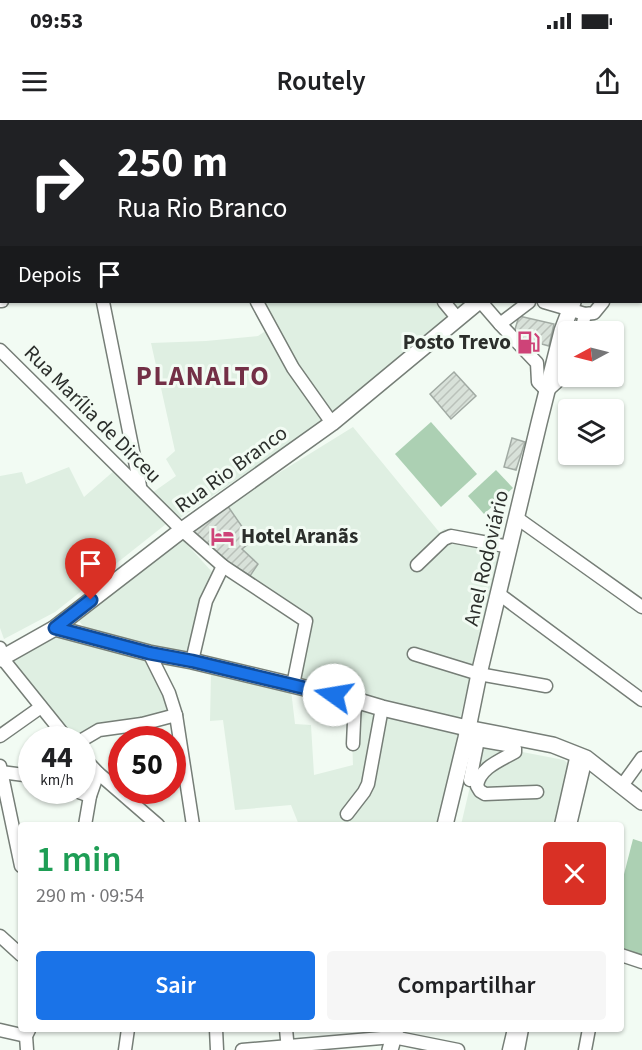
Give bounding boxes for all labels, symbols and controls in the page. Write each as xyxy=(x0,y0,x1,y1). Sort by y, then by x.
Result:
text: 09:53 xyxy=(30,5,83,37)
text: Routely xyxy=(276,62,366,101)
icon: menu xyxy=(18,65,51,98)
icon: share xyxy=(591,65,624,98)
text: 250 m xyxy=(117,133,228,193)
icon: right xyxy=(18,144,96,222)
text: Rua Rio Branco xyxy=(117,189,287,228)
icon: arrive xyxy=(93,258,126,291)
text: Depois xyxy=(18,259,81,291)
north arrow xyxy=(558,321,624,387)
map controls xyxy=(558,321,624,465)
place label: Posto Trevo xyxy=(403,327,511,357)
fuel station icon: Posto Trevo xyxy=(516,329,542,355)
street label: Rua Marília de Dirceu xyxy=(17,338,169,490)
district label: PLANALTO xyxy=(136,357,270,396)
button: layers xyxy=(558,399,624,465)
street label: Rua Rio Branco xyxy=(169,418,293,520)
street label: Anel Rodoviário xyxy=(456,487,516,629)
place label: Hotel Aranãs xyxy=(241,521,358,551)
hotel icon: Hotel Aranãs xyxy=(210,523,236,549)
pin xyxy=(65,538,116,600)
icon: arrive xyxy=(74,547,107,580)
position arrow xyxy=(302,663,366,727)
speed limit sign: 50 xyxy=(108,726,186,804)
text: 44 xyxy=(41,736,73,779)
text: km/h xyxy=(40,770,74,791)
text: 1 min xyxy=(36,834,122,885)
button: close xyxy=(543,842,606,905)
text: 290 m · 09:54 xyxy=(36,882,144,910)
button: Sair xyxy=(36,951,315,1020)
button: Compartilhar xyxy=(327,951,606,1020)

